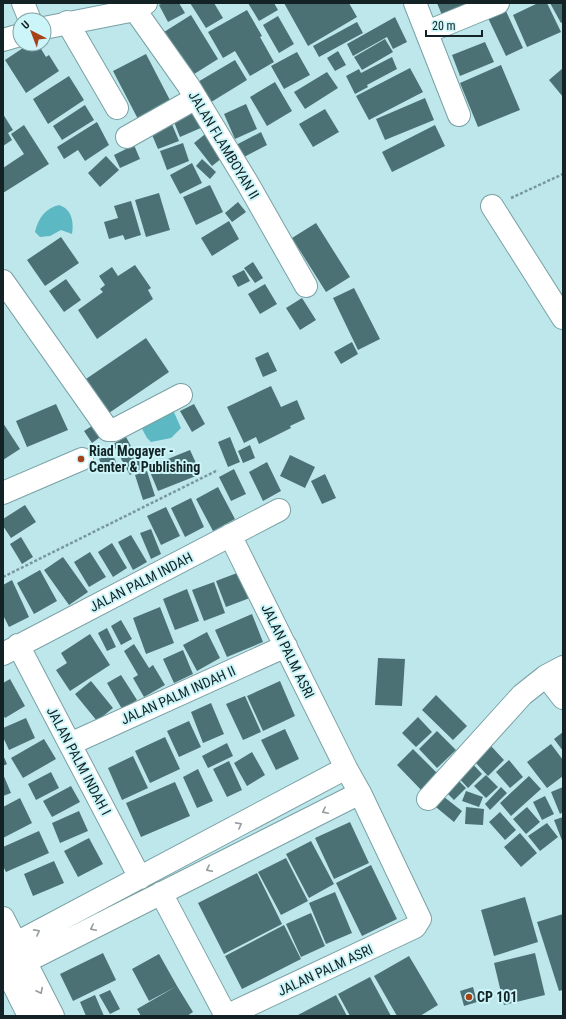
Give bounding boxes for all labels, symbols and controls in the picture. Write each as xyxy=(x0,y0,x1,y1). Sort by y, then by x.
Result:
north arrow xyxy=(12,12,52,52)
scale bar xyxy=(426,12,482,38)
text: U xyxy=(19,18,32,32)
text: 20 m xyxy=(432,19,456,33)
street label: JALAN FLAMBOYAN II xyxy=(185,88,263,202)
place label: Riad Mogayer - Center & Publishing xyxy=(89,443,200,475)
marker: Riad Mogayer - Center & Publishing xyxy=(76,454,86,464)
street label: JALAN PALM INDAH xyxy=(87,549,195,615)
street label: JALAN PALM ASRI xyxy=(258,601,318,701)
street label: JALAN PALM INDAH II xyxy=(118,663,238,727)
street label: JALAN PALM INDAH I xyxy=(44,704,114,818)
one-way arrow xyxy=(322,806,329,813)
one-way arrow xyxy=(235,822,242,830)
one-way arrow xyxy=(206,864,213,872)
one-way arrow xyxy=(90,923,97,930)
one-way arrow xyxy=(33,929,41,937)
street label: JALAN PALM ASRI xyxy=(275,941,375,999)
one-way arrow xyxy=(35,986,43,994)
place label: CP 101 xyxy=(477,989,517,1005)
marker: CP 101 xyxy=(464,992,474,1002)

